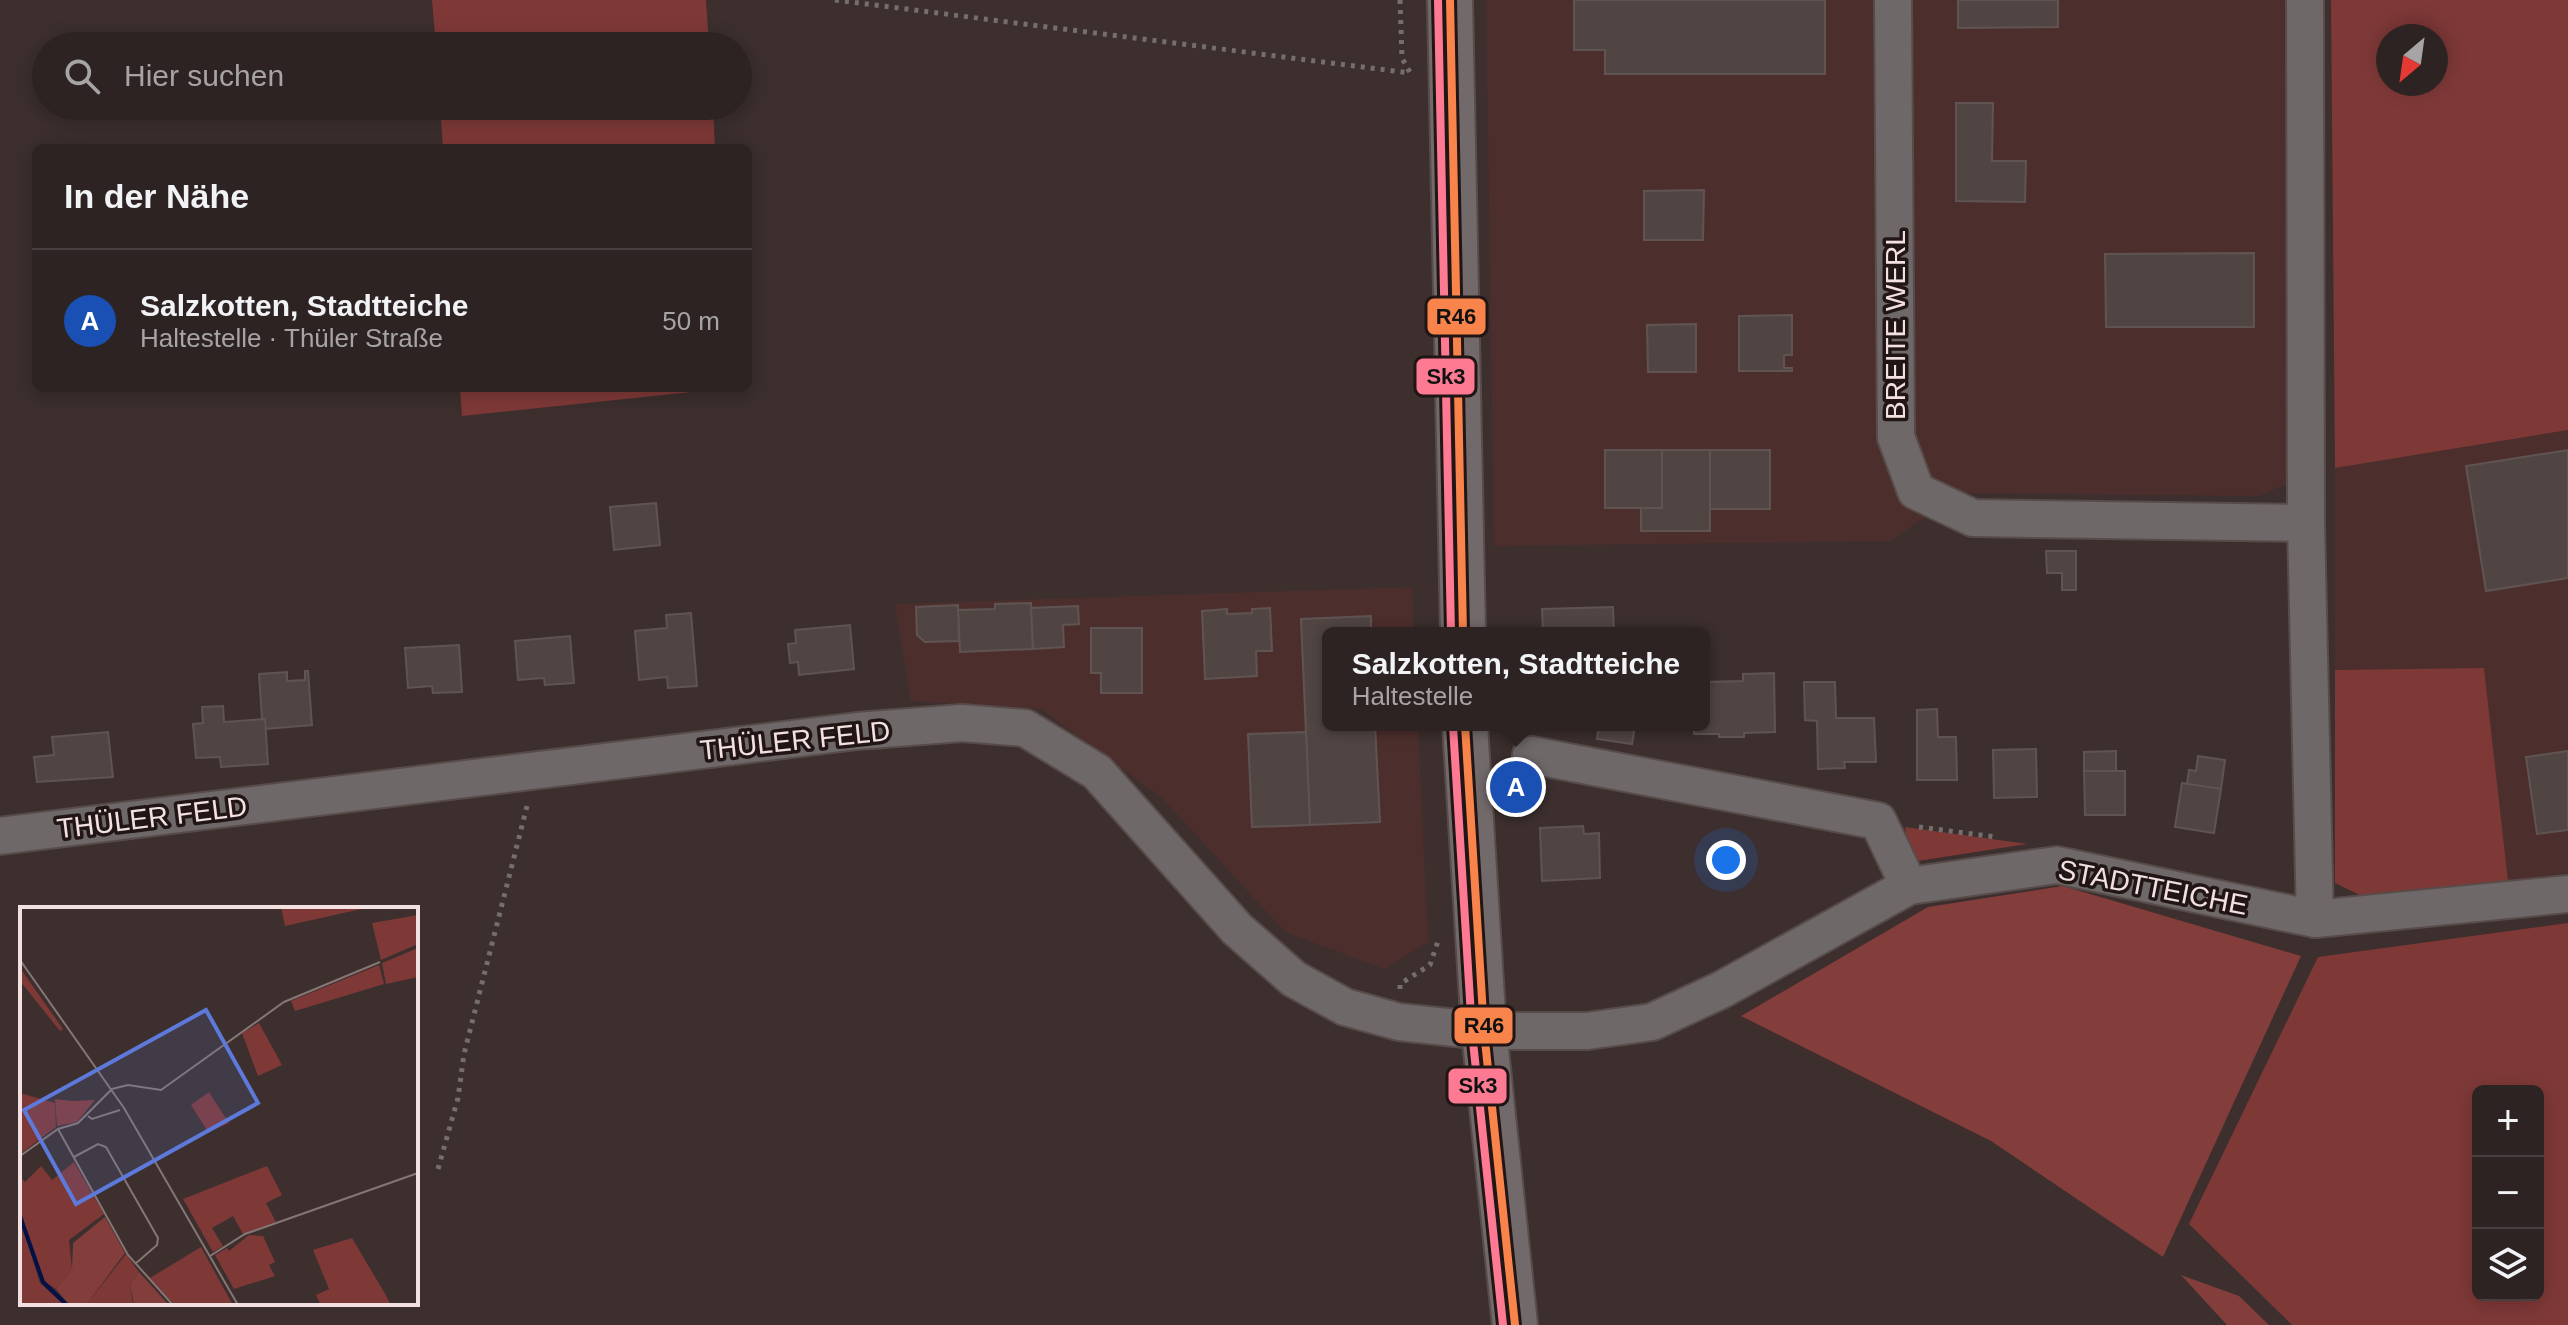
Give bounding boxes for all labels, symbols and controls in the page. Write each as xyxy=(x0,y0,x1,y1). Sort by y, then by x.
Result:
north arrow xyxy=(2376,24,2448,96)
search box xyxy=(32,32,752,120)
icon: search xyxy=(60,54,104,98)
text: Hier suchen xyxy=(124,59,284,92)
text: In der Nähe xyxy=(64,177,249,215)
street label: BREITE WERL xyxy=(1880,230,1911,420)
text: Salzkotten, Stadtteiche xyxy=(140,289,468,322)
line badge: R46 xyxy=(1426,297,1487,336)
text: R46 xyxy=(1436,304,1476,329)
text: A xyxy=(81,306,99,336)
text: 50 m xyxy=(662,306,720,336)
text: Haltestelle · Thüler Straße xyxy=(140,323,443,353)
line badge: Sk3 xyxy=(1415,357,1476,396)
text: Sk3 xyxy=(1426,364,1466,389)
popup xyxy=(1322,627,1710,731)
text: Salzkotten, Stadtteiche xyxy=(1352,647,1680,680)
text: Haltestelle xyxy=(1352,681,1473,711)
street label: THÜLER FELD xyxy=(698,715,892,766)
pin: A xyxy=(1490,757,1542,817)
street label: THÜLER FELD xyxy=(55,790,249,845)
your location xyxy=(1706,840,1746,880)
street label: STADTTEICHE xyxy=(2056,854,2250,921)
inset map xyxy=(20,907,418,1305)
line badge: R46 xyxy=(1453,1006,1514,1045)
text: R46 xyxy=(1464,1013,1504,1038)
line badge: Sk3 xyxy=(1447,1067,1508,1105)
text: Sk3 xyxy=(1458,1073,1498,1098)
map controls xyxy=(2472,1085,2544,1301)
button: + xyxy=(2472,1085,2544,1157)
button: − xyxy=(2472,1157,2544,1229)
button: layers xyxy=(2472,1229,2544,1301)

